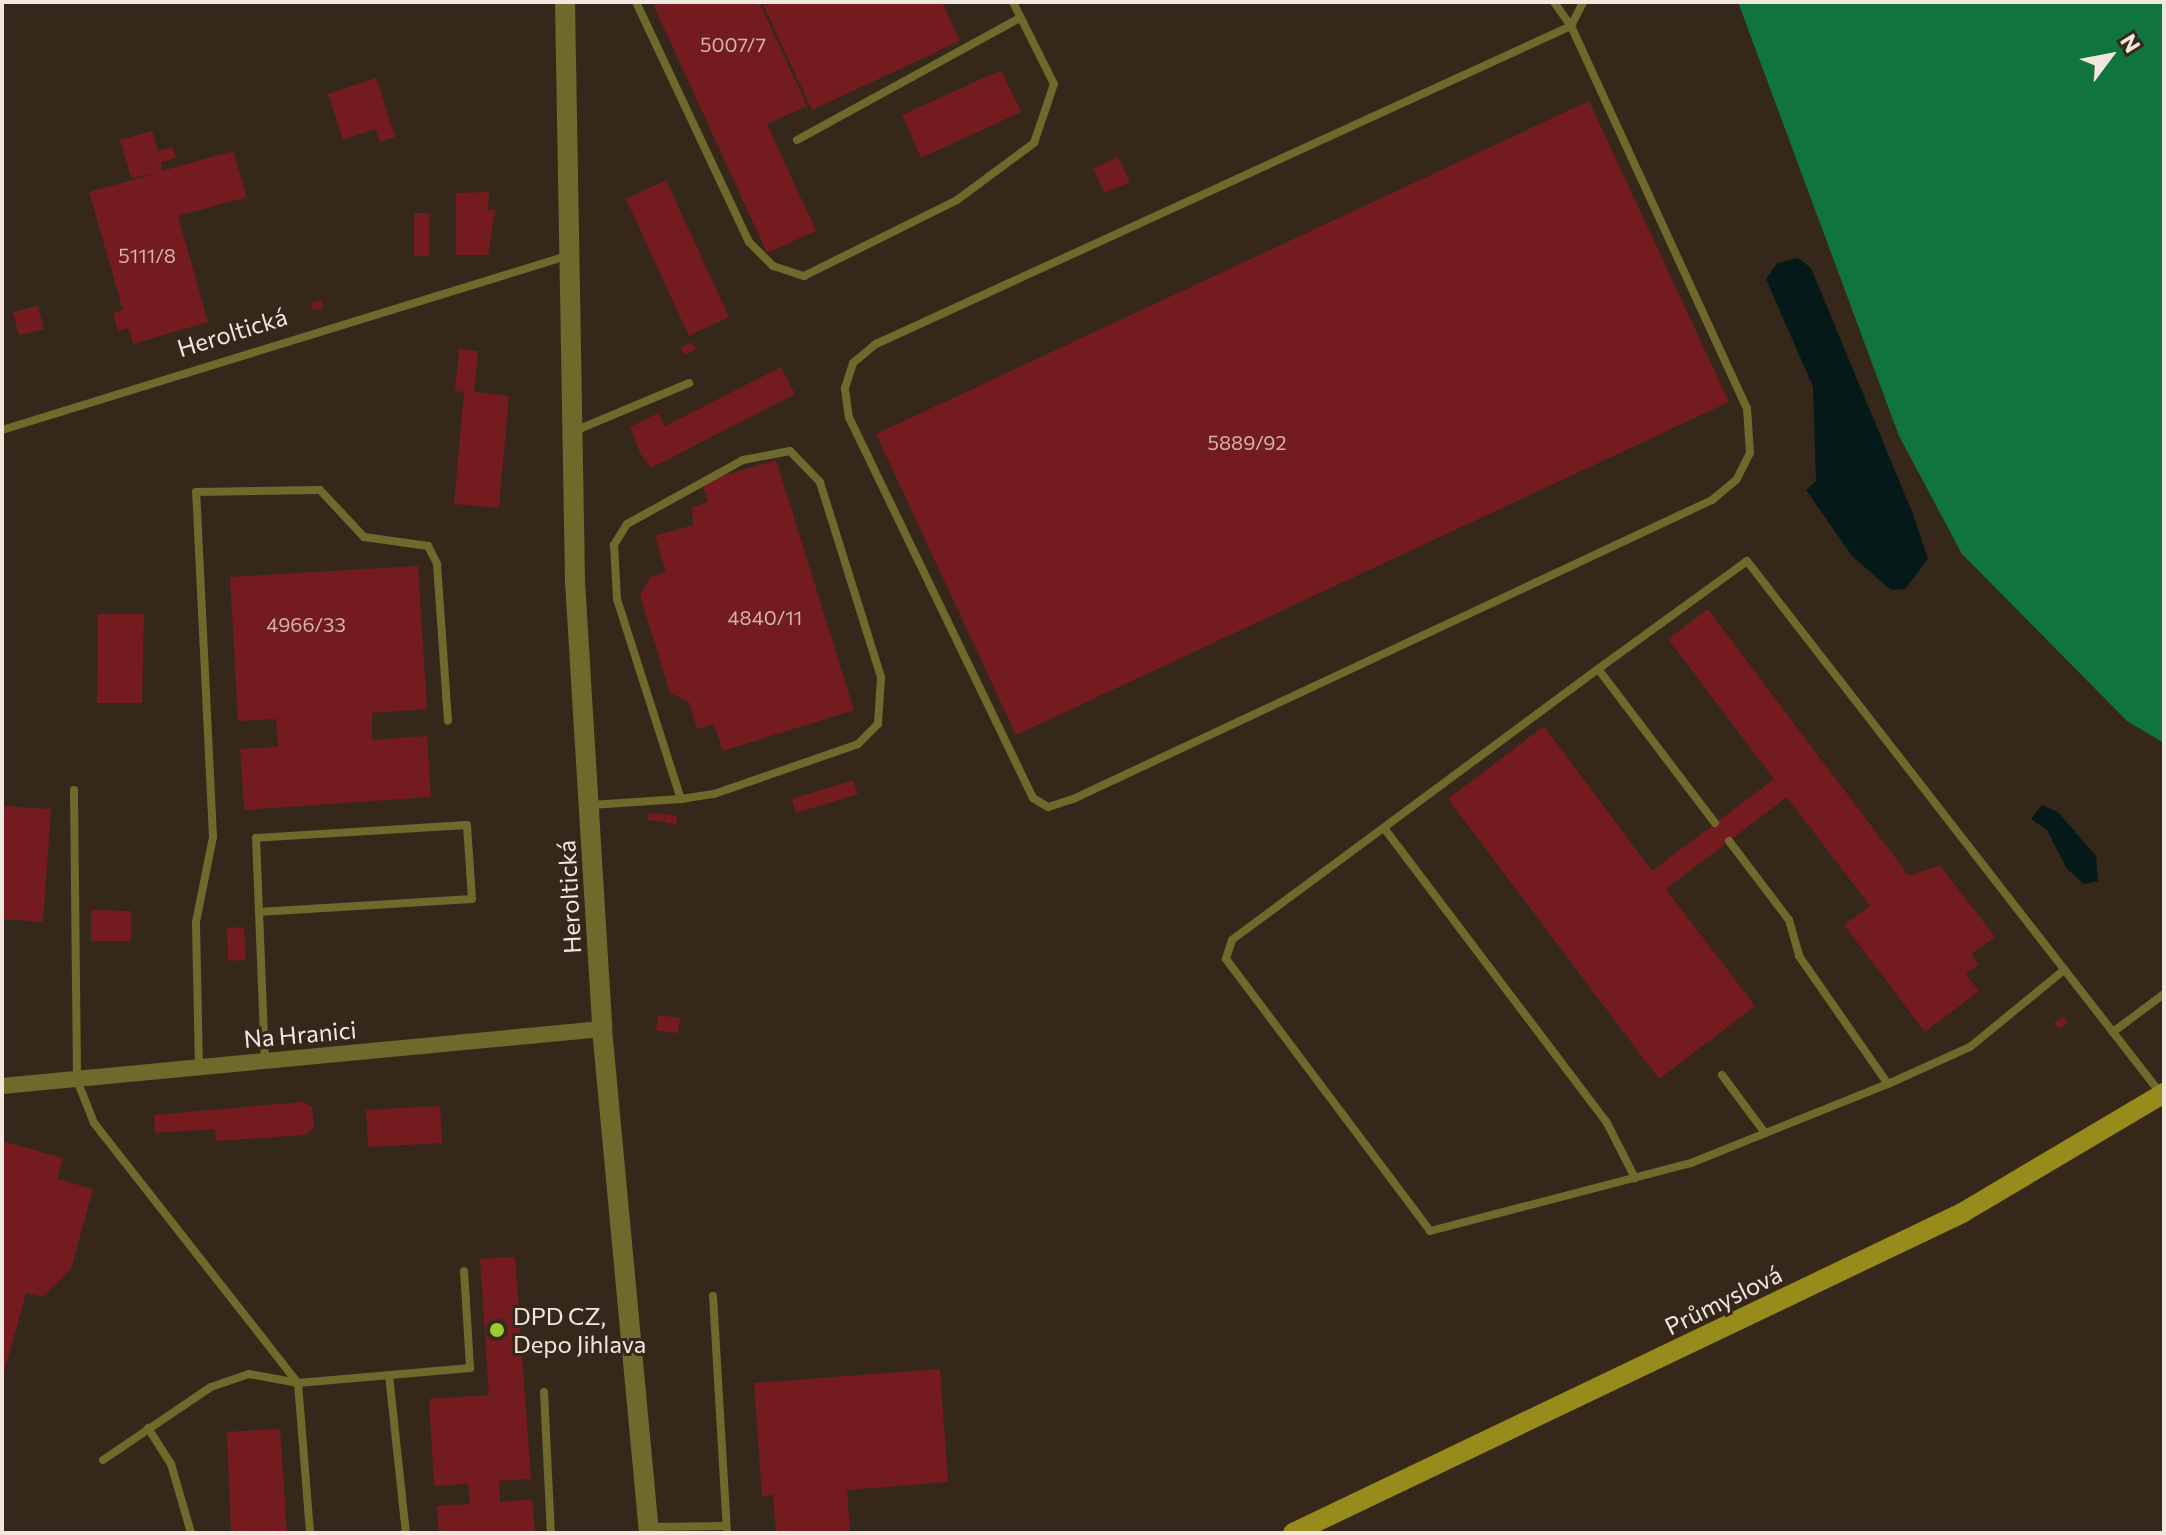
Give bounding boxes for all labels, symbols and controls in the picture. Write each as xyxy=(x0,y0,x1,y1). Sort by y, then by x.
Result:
north arrow xyxy=(2070,16,2150,96)
text: N xyxy=(2115,29,2147,57)
house number: 5007/7 xyxy=(700,32,766,56)
house number: 5111/8 xyxy=(118,243,176,267)
street label: Heroltická xyxy=(173,302,291,362)
house number: 5889/92 xyxy=(1207,430,1287,454)
house number: 4840/11 xyxy=(728,605,802,629)
house number: 4966/33 xyxy=(266,612,346,636)
street label: Heroltická xyxy=(552,840,586,954)
street label: Na Hranici xyxy=(242,1015,358,1053)
street label: Průmyslová xyxy=(1660,1259,1786,1341)
place label: DPD CZ, Depo Jihlava xyxy=(513,1302,646,1358)
marker: DPD CZ, Depo Jihlava xyxy=(488,1321,506,1339)

